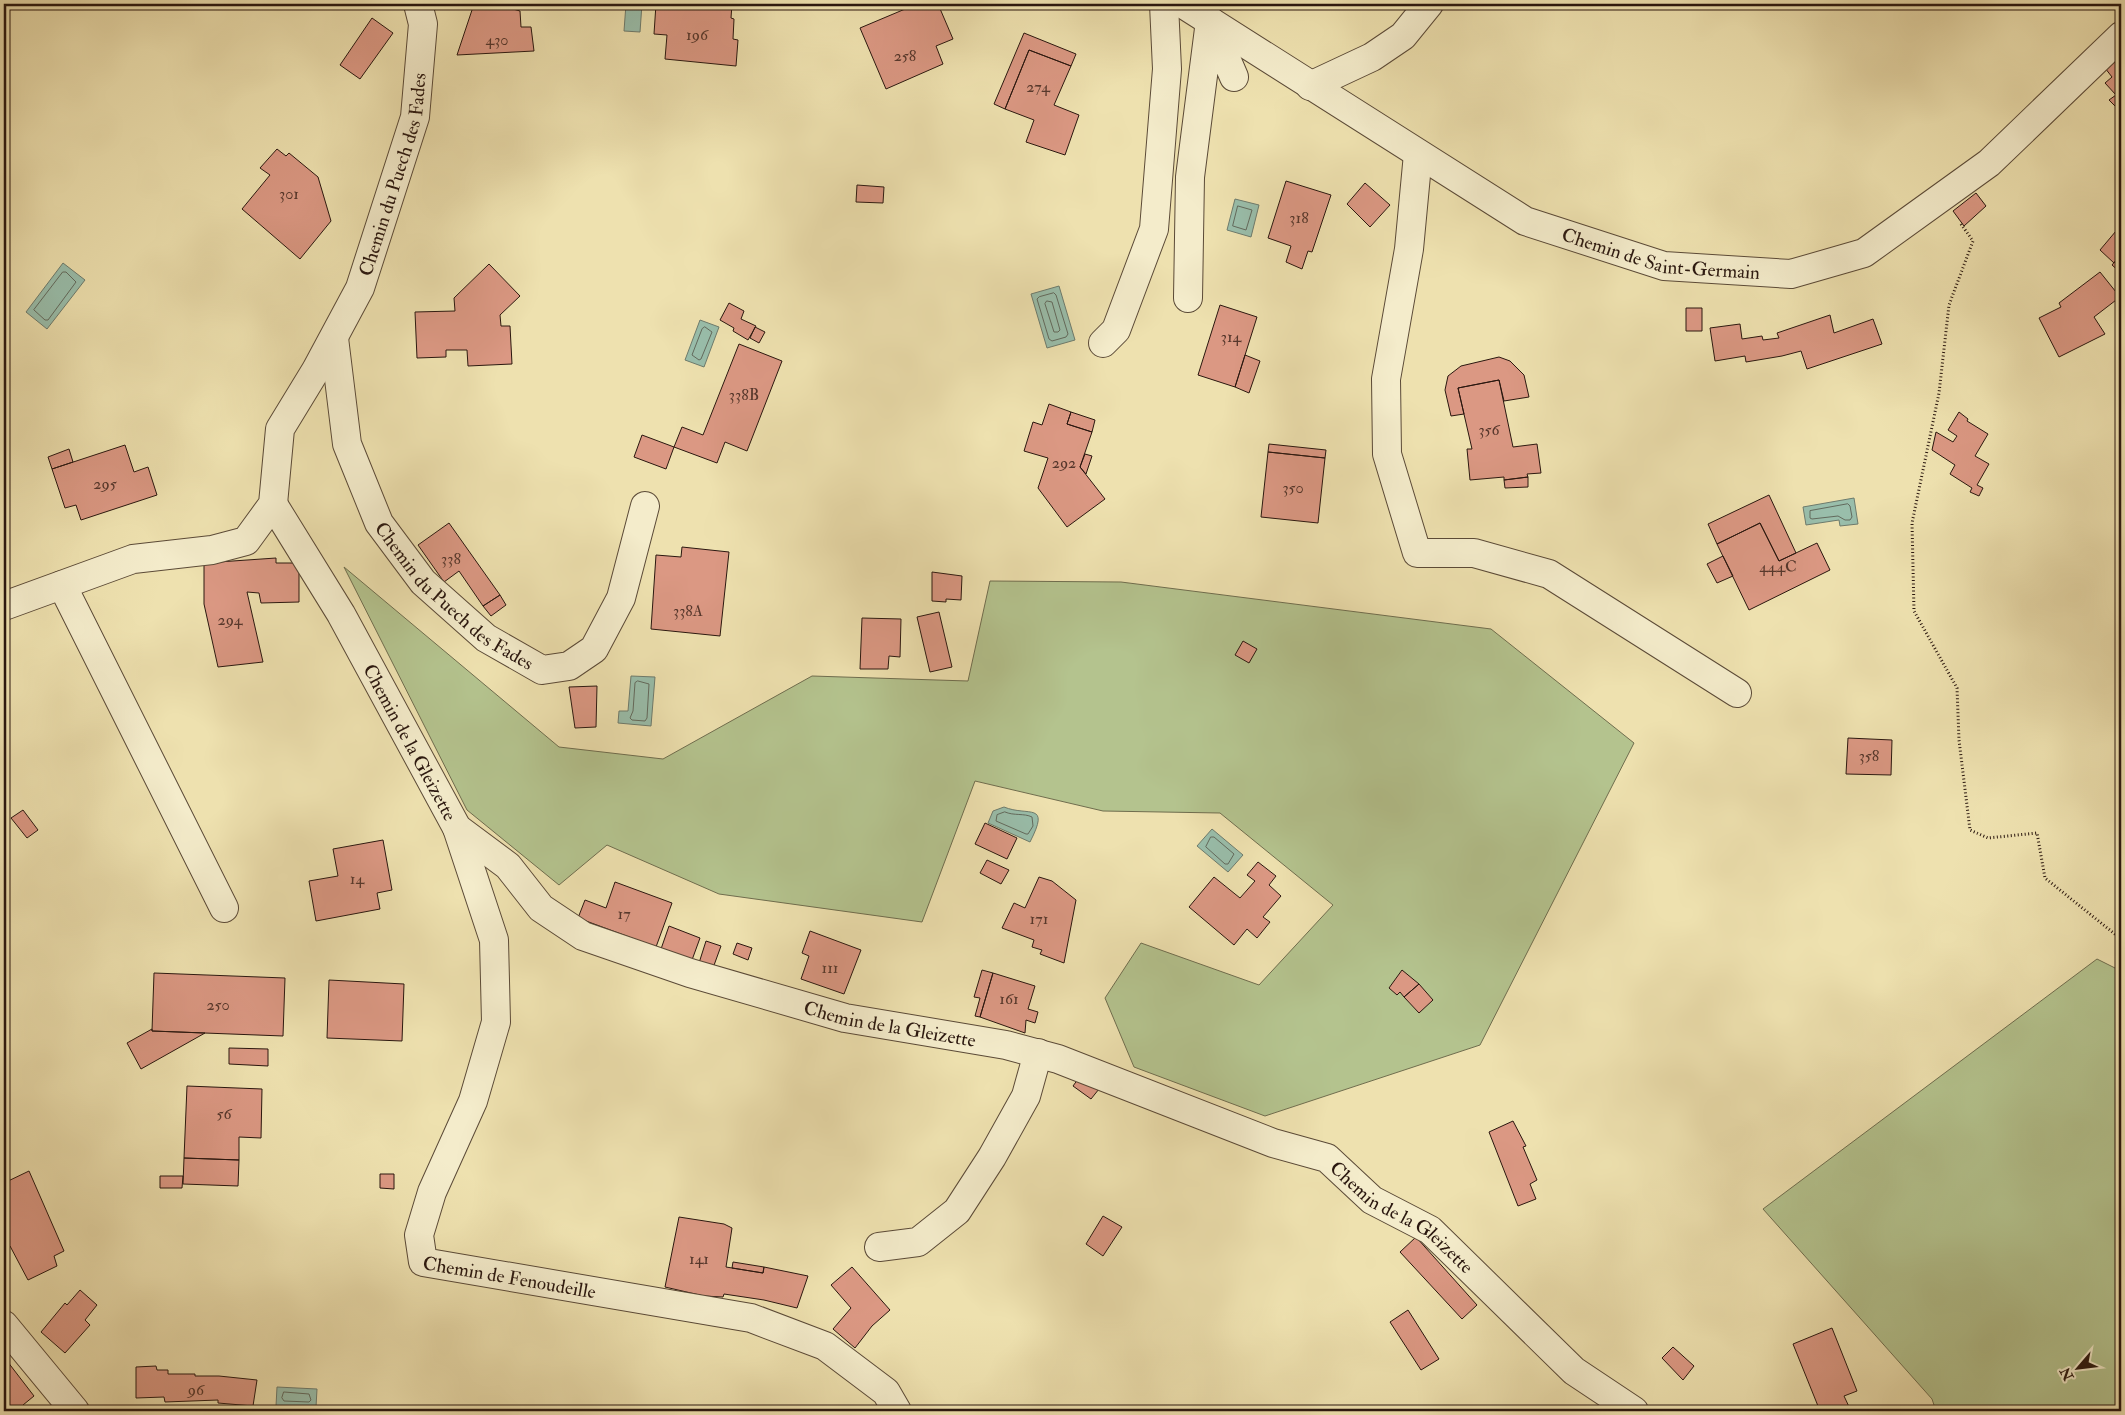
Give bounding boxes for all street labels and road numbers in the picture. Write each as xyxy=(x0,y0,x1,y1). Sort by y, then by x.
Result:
street label: Chemin du Puech des Fades xyxy=(354,72,432,279)
street label: Chemin de Saint-Germain xyxy=(1559,223,1761,285)
street label: Chemin du Puech des Fades xyxy=(369,517,538,676)
street label: Chemin de la Gleizette xyxy=(357,660,462,825)
street label: Chemin de la Gleizette xyxy=(801,996,978,1053)
street label: Chemin de la Gleizette xyxy=(1325,1156,1478,1279)
street label: Chemin de Fenoudeille xyxy=(421,1251,598,1304)

